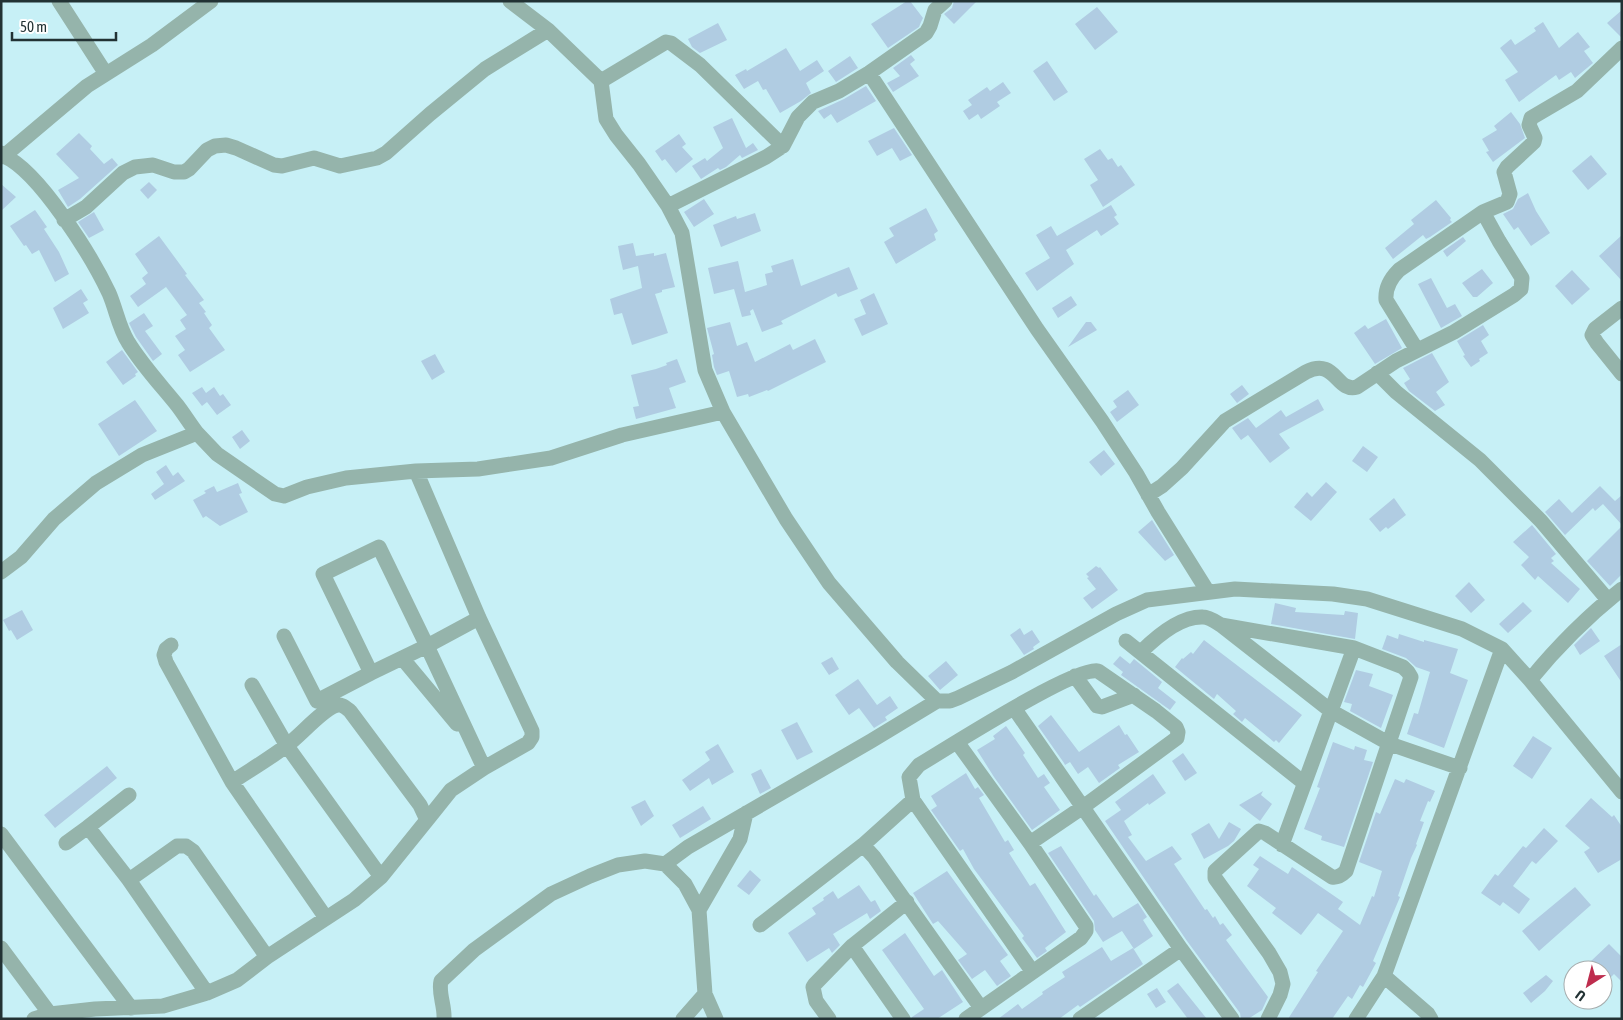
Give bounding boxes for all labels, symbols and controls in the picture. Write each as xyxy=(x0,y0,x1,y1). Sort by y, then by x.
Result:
scale bar xyxy=(12,10,116,42)
text: 50 m xyxy=(20,18,47,35)
north arrow xyxy=(1563,960,1613,1010)
text: U xyxy=(1572,987,1588,1004)

